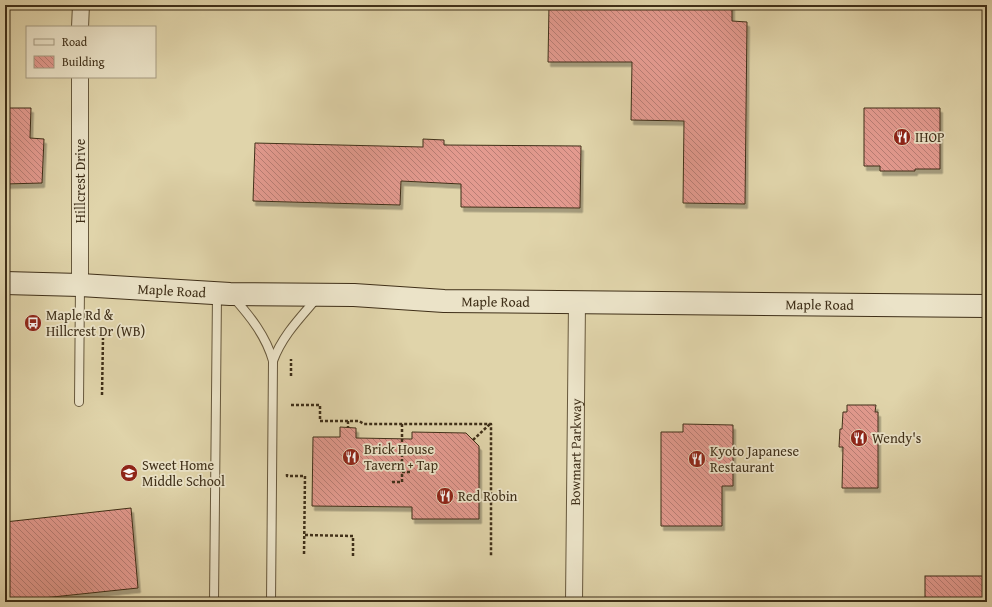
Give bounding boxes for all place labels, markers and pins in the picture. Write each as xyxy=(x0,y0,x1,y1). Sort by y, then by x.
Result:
restaurant icon: IHOP xyxy=(892,127,912,147)
place label: IHOP xyxy=(915,127,945,147)
place label: Maple Rd & Hillcrest Dr (WB) xyxy=(46,305,145,341)
bus stop icon: Maple Rd & Hillcrest Dr (WB) xyxy=(23,313,43,333)
restaurant icon: Wendy's xyxy=(849,428,869,448)
place label: Wendy's xyxy=(872,428,921,448)
place label: Brick House Tavern + Tap xyxy=(364,439,438,475)
place label: Kyoto Japanese Restaurant xyxy=(710,441,799,477)
restaurant icon: Brick House Tavern + Tap xyxy=(341,447,361,467)
restaurant icon: Kyoto Japanese Restaurant xyxy=(687,449,707,469)
place label: Sweet Home Middle School xyxy=(142,455,225,491)
school or university icon: Sweet Home Middle School xyxy=(119,463,139,483)
restaurant icon: Red Robin xyxy=(435,486,455,506)
place label: Red Robin xyxy=(458,486,518,506)

